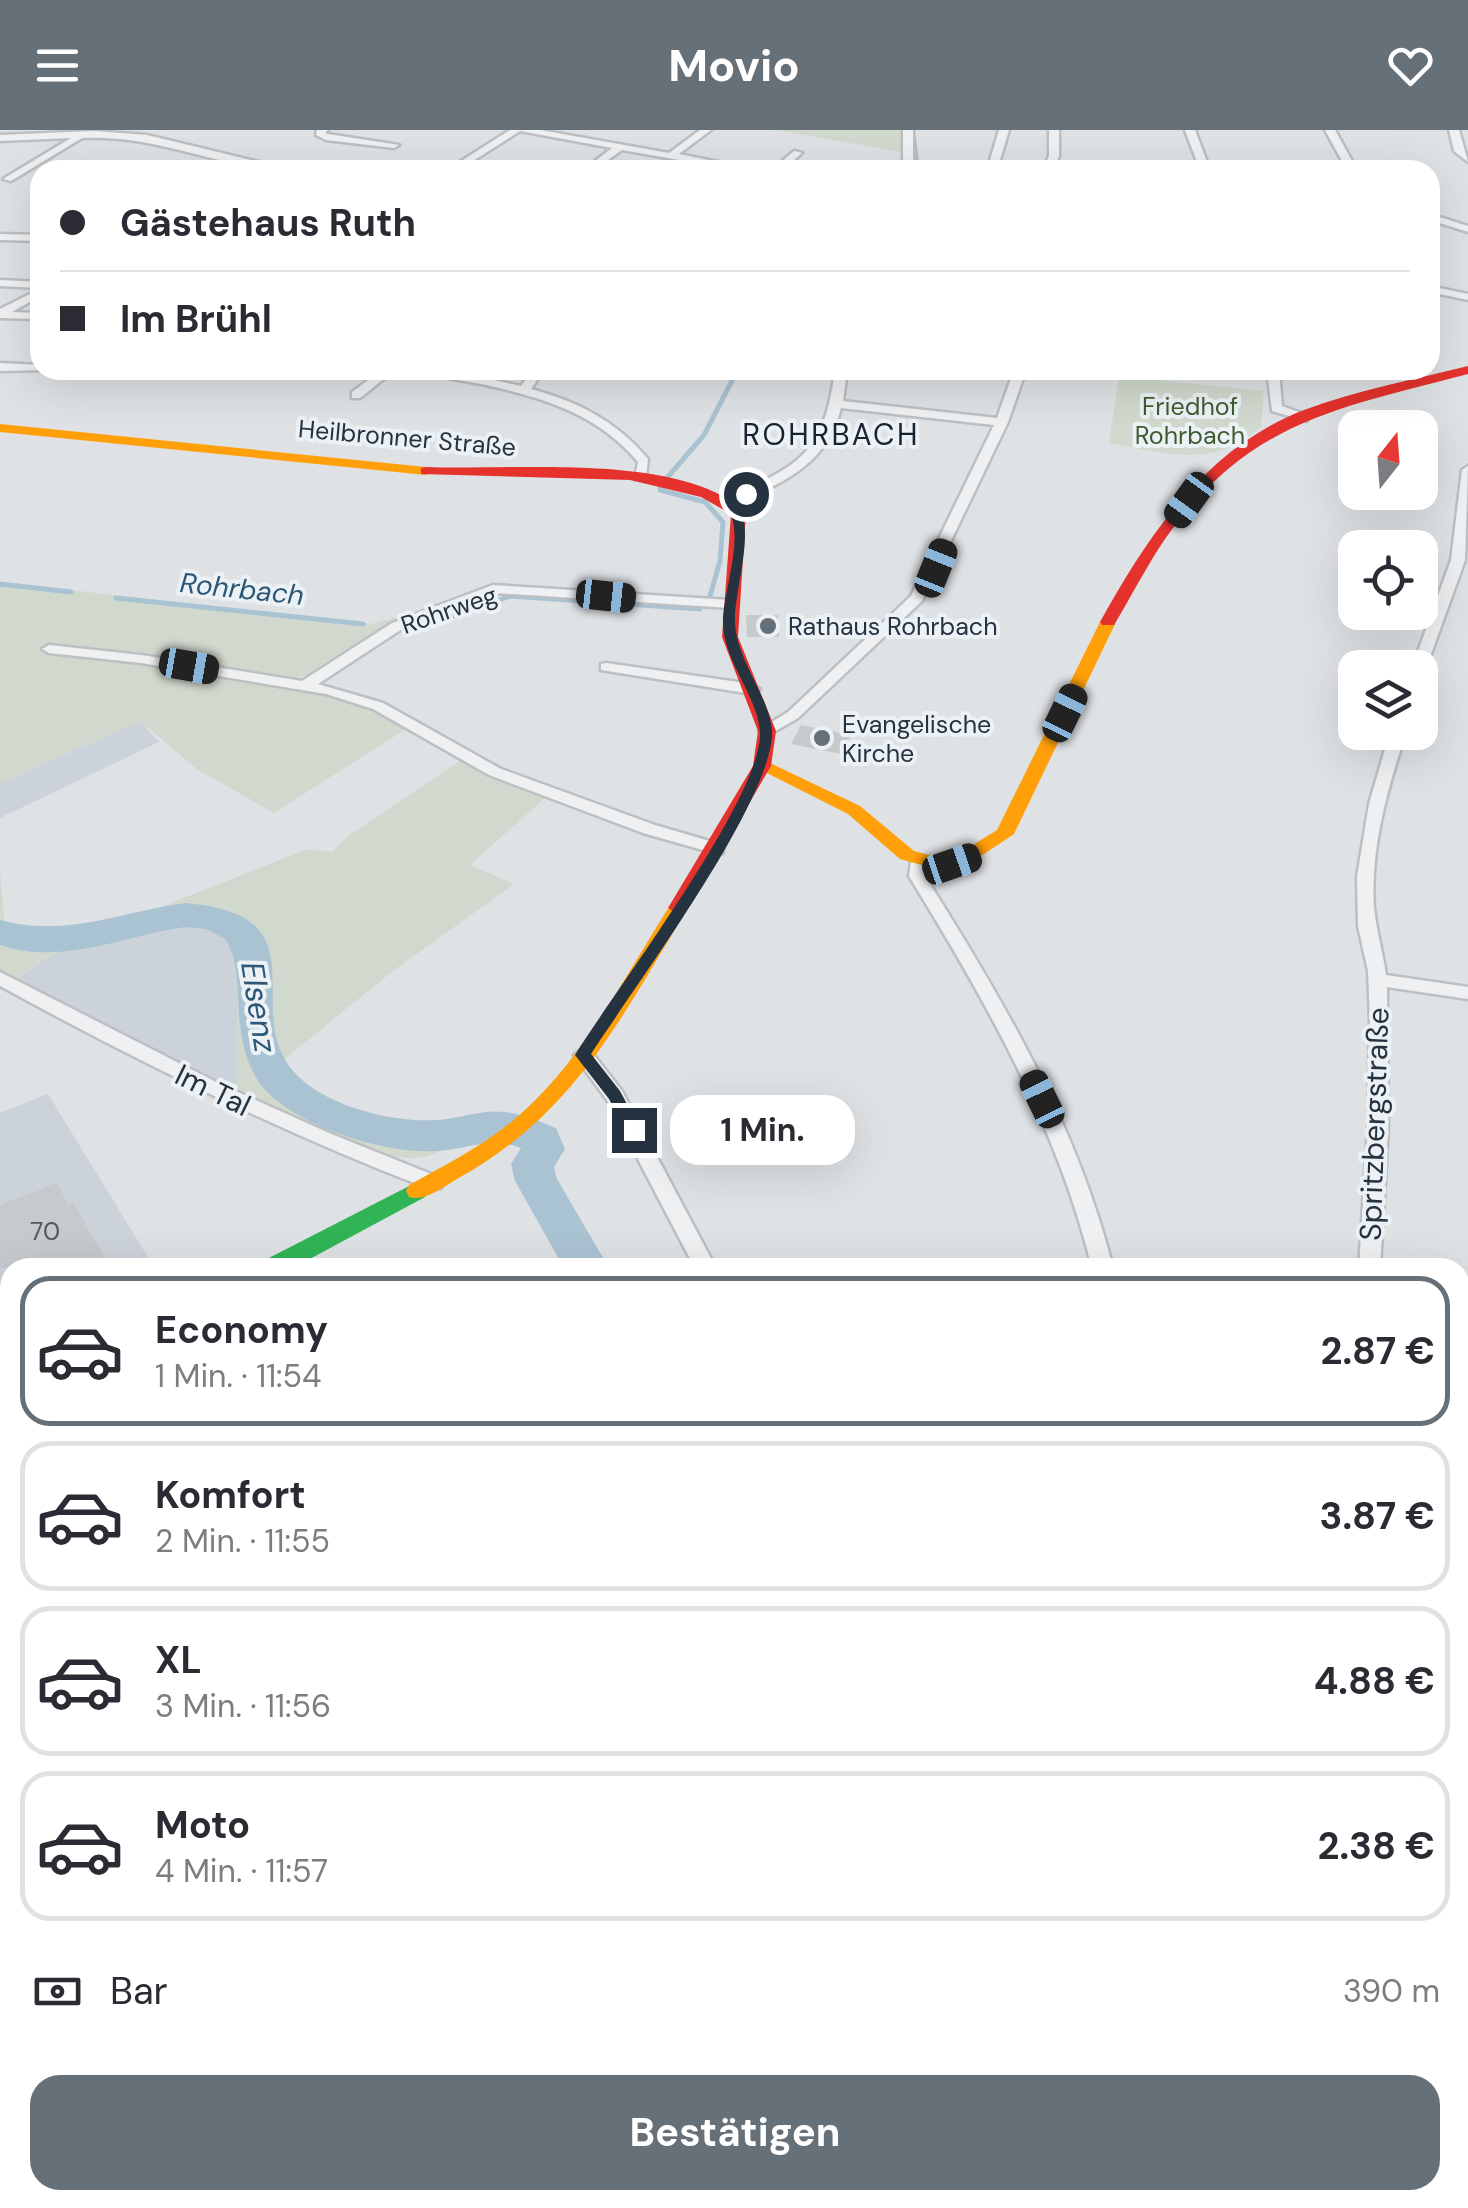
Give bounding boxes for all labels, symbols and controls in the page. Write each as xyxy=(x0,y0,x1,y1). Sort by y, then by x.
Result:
text: Movio xyxy=(668,36,800,95)
icon: menu xyxy=(30,38,85,93)
icon: heart xyxy=(1383,38,1438,93)
text: Gästehaus Ruth xyxy=(120,198,416,248)
text: Im Brühl xyxy=(120,294,272,344)
park label: Friedhof Rohrbach xyxy=(1135,390,1245,452)
north arrow xyxy=(1338,410,1438,510)
map controls xyxy=(1338,410,1438,750)
street label: Heilbronner Straße xyxy=(297,412,517,464)
district label: ROHRBACH xyxy=(742,415,920,454)
car xyxy=(1159,467,1219,533)
route start xyxy=(724,472,769,517)
button: locate xyxy=(1338,530,1438,630)
car xyxy=(911,535,961,601)
water label: Rohrbach xyxy=(178,564,306,614)
street label: Rohrweg xyxy=(397,578,501,642)
car xyxy=(575,578,637,614)
place label: Rathaus Rohrbach xyxy=(788,610,998,643)
marker: Rathaus Rohrbach xyxy=(757,615,779,637)
car xyxy=(157,646,221,686)
button: layers xyxy=(1338,650,1438,750)
car xyxy=(1038,679,1092,747)
place label: Evangelische Kirche xyxy=(842,708,991,770)
marker: Evangelische Kirche xyxy=(811,727,833,749)
car xyxy=(919,840,985,888)
water label: Elsenz xyxy=(231,958,287,1056)
street label: Spritzbergstraße xyxy=(1350,1007,1398,1241)
street label: Im Tal xyxy=(169,1055,257,1125)
car xyxy=(1015,1065,1069,1133)
callout: 1 Min. xyxy=(669,1095,854,1165)
route end xyxy=(612,1108,657,1153)
text: 1 Min. xyxy=(720,1109,805,1151)
house number: 70 xyxy=(30,1215,60,1248)
text: Economy xyxy=(155,1305,328,1355)
icon: car xyxy=(35,1306,125,1396)
text: 2.87 € xyxy=(1320,1326,1435,1376)
text: 1 Min. · 11:54 xyxy=(155,1355,322,1397)
text: Komfort xyxy=(155,1470,306,1520)
icon: car xyxy=(35,1471,125,1561)
text: 3.87 € xyxy=(1320,1491,1435,1541)
text: 2 Min. · 11:55 xyxy=(155,1520,330,1562)
text: XL xyxy=(155,1635,202,1685)
icon: car xyxy=(35,1636,125,1726)
text: 4.88 € xyxy=(1314,1656,1435,1706)
text: 3 Min. · 11:56 xyxy=(155,1685,331,1727)
text: Moto xyxy=(155,1800,250,1850)
icon: car xyxy=(35,1801,125,1891)
text: 2.38 € xyxy=(1318,1821,1435,1871)
text: 4 Min. · 11:57 xyxy=(155,1850,328,1892)
icon: cash xyxy=(30,1964,85,2019)
text: Bar xyxy=(110,1966,168,2016)
text: 390 m xyxy=(1343,1970,1440,2012)
button: Bestätigen xyxy=(30,2075,1440,2190)

